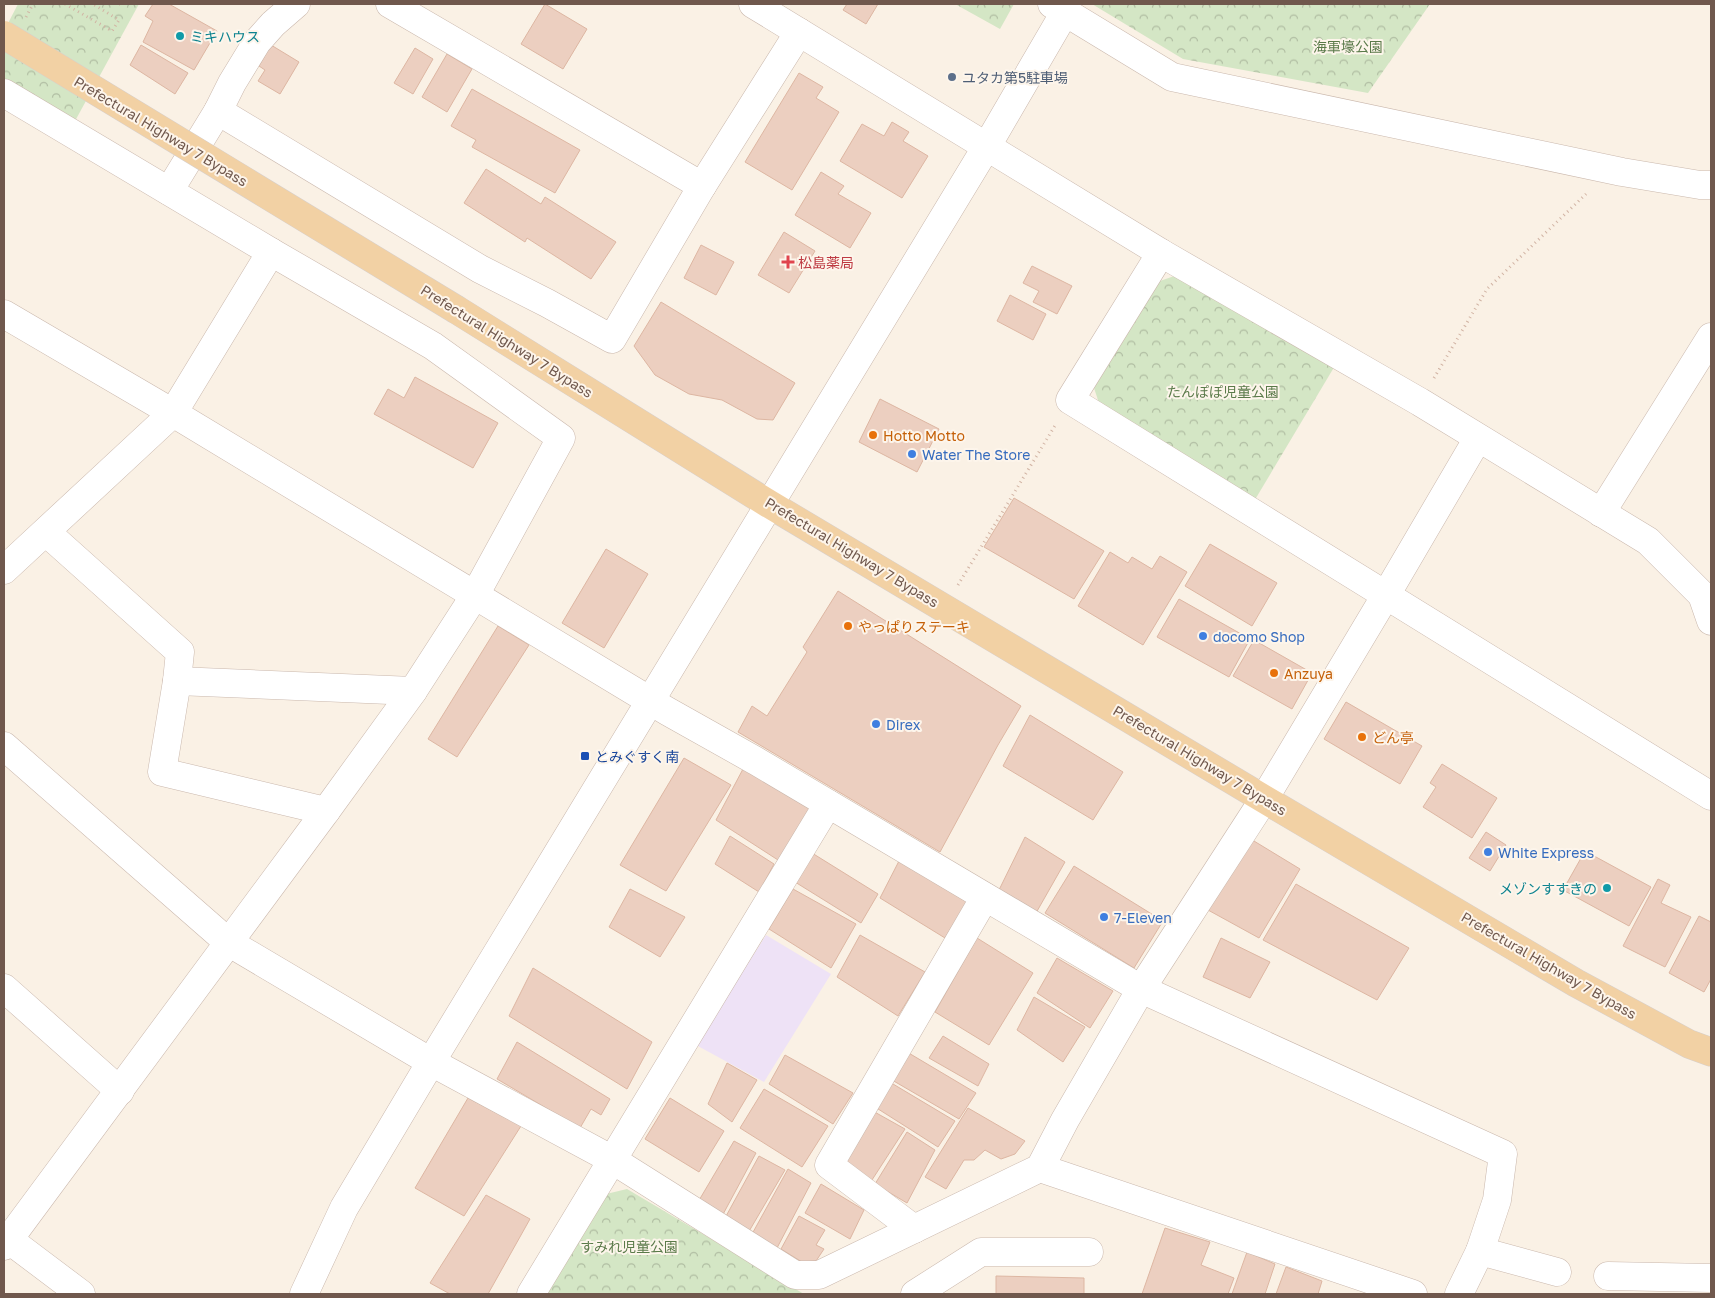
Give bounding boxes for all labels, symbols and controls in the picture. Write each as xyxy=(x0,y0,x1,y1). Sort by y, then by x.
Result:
place label: ミキハウス xyxy=(190,28,260,45)
marker: ミキハウス xyxy=(174,30,186,42)
park label: 海軍壕公園 xyxy=(1313,38,1383,55)
place label: ユタカ第5駐車場 xyxy=(962,69,1068,86)
marker: ユタカ第5駐車場 xyxy=(946,71,958,83)
street label: Prefectural Highway 7 Bypass xyxy=(71,72,251,190)
place label: 松島薬局 xyxy=(798,254,854,271)
marker: 松島薬局 xyxy=(782,256,794,268)
street label: Prefectural Highway 7 Bypass xyxy=(418,281,596,401)
park label: たんぽぽ児童公園 xyxy=(1167,383,1279,400)
place label: Hotto Motto xyxy=(883,427,965,444)
marker: Hotto Motto xyxy=(867,429,879,441)
place label: Water The Store xyxy=(922,446,1030,463)
marker: Water The Store xyxy=(906,448,918,460)
street label: Prefectural Highway 7 Bypass xyxy=(762,493,942,611)
place label: やっぱりステーキ xyxy=(858,618,970,635)
marker: やっぱりステーキ xyxy=(842,620,854,632)
place label: docomo Shop xyxy=(1213,628,1305,645)
marker: docomo Shop xyxy=(1197,630,1209,642)
place label: Anzuya xyxy=(1284,665,1333,682)
marker: Anzuya xyxy=(1268,667,1280,679)
street label: Prefectural Highway 7 Bypass xyxy=(1110,701,1290,819)
place label: Direx xyxy=(886,716,921,733)
marker: Direx xyxy=(870,718,882,730)
place label: どん亭 xyxy=(1372,729,1414,746)
marker: どん亭 xyxy=(1356,731,1368,743)
place label: とみぐすく南 xyxy=(595,748,679,765)
marker: とみぐすく南 xyxy=(579,750,591,762)
place label: White Express xyxy=(1498,844,1594,861)
marker: White Express xyxy=(1482,846,1494,858)
place label: メゾンすすきの xyxy=(1499,880,1597,897)
marker: メゾンすすきの xyxy=(1601,882,1613,894)
street label: Prefectural Highway 7 Bypass xyxy=(1458,908,1640,1022)
place label: 7-Eleven xyxy=(1114,909,1172,926)
marker: 7-Eleven xyxy=(1098,911,1110,923)
park label: すみれ児童公園 xyxy=(580,1238,678,1255)

